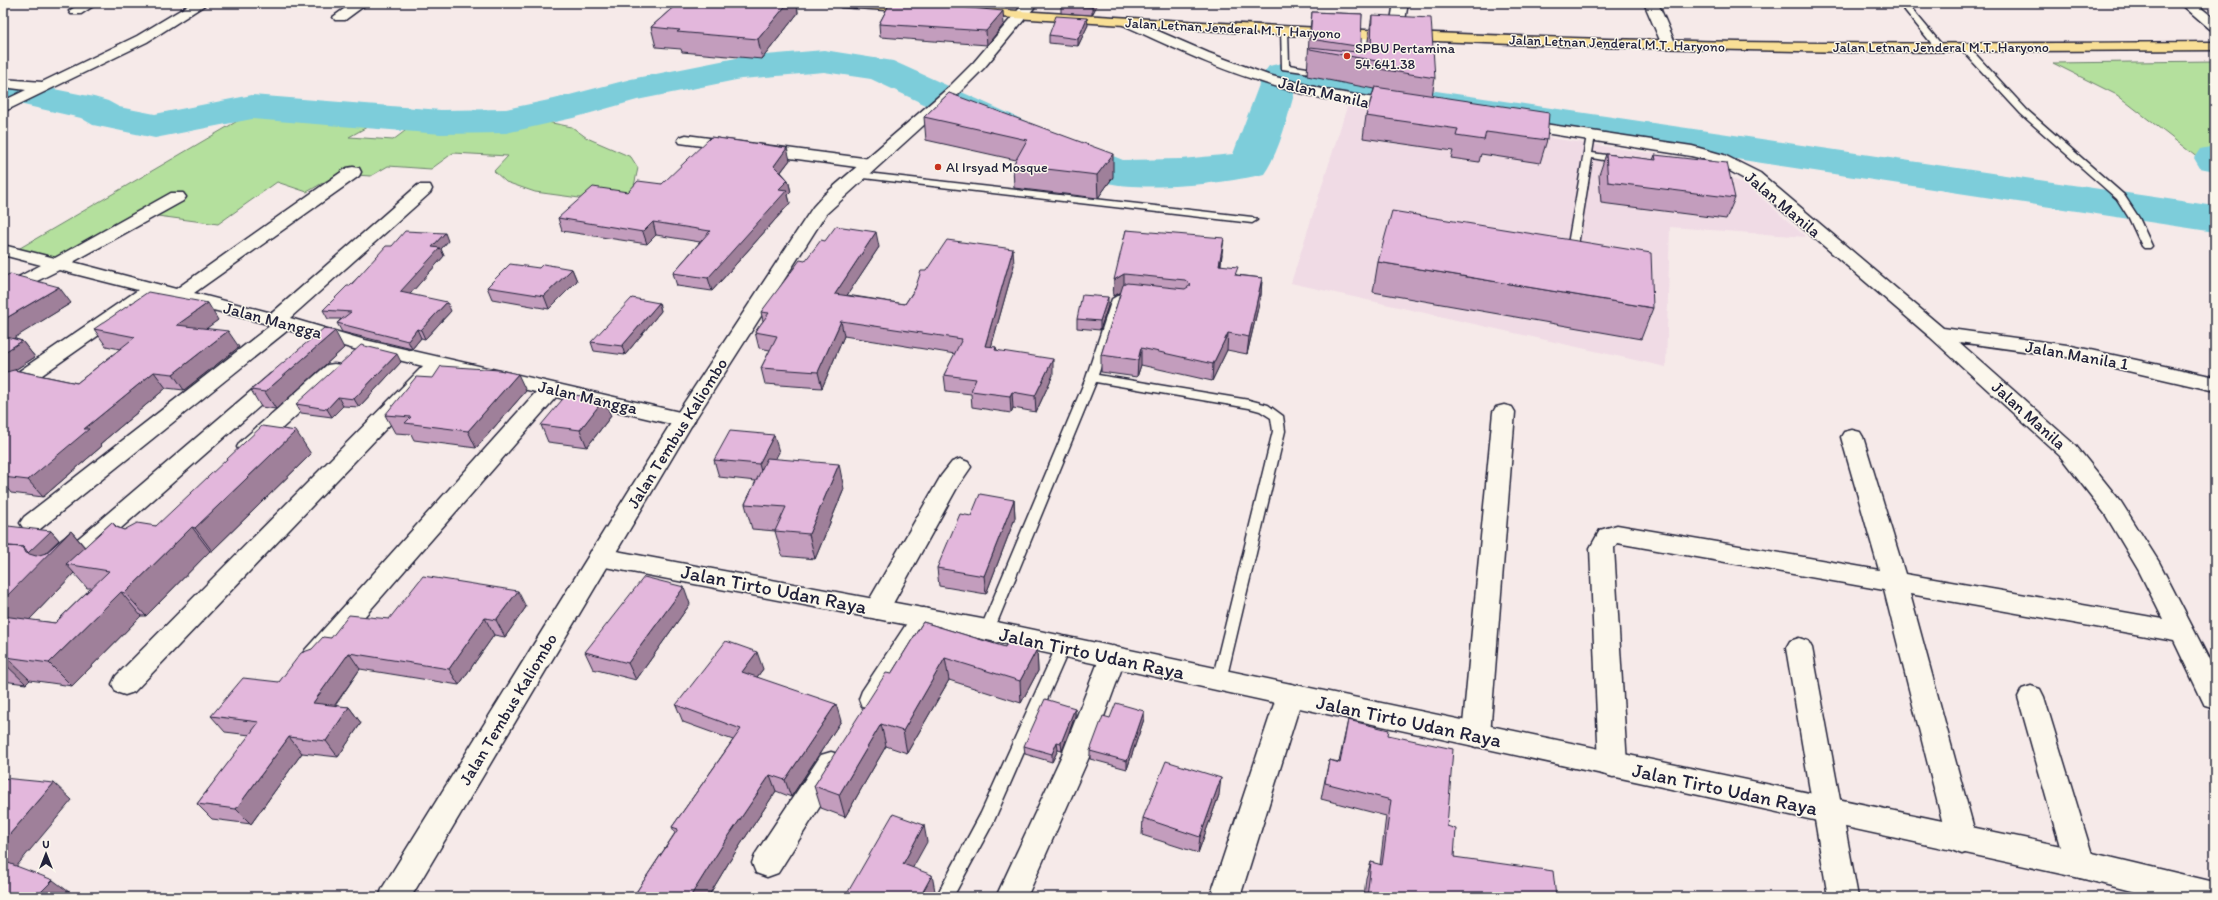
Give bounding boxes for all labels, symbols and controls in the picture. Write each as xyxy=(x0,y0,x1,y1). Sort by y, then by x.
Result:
street label: Jalan Letnan Jenderal M.T. Haryono xyxy=(1125,14,1341,43)
street label: Jalan Letnan Jenderal M.T. Haryono xyxy=(1509,31,1725,56)
street label: Jalan Letnan Jenderal M.T. Haryono xyxy=(1833,39,2049,56)
place label: SPBU Pertamina 54.641.38 xyxy=(1355,40,1456,73)
marker: SPBU Pertamina 54.641.38 xyxy=(1342,51,1352,61)
street label: Jalan Manila xyxy=(1277,72,1371,112)
place label: Al Irsyad Mosque xyxy=(946,159,1048,176)
marker: Al Irsyad Mosque xyxy=(933,162,943,172)
street label: Jalan Manila xyxy=(1741,167,1825,241)
street label: Jalan Mangga xyxy=(222,297,325,343)
street label: Jalan Manila 1 xyxy=(2024,336,2130,374)
street label: Jalan Tembus Kaliombo xyxy=(623,354,731,512)
street label: Jalan Mangga xyxy=(536,376,640,418)
street label: Jalan Manila xyxy=(1988,377,2070,453)
street label: Jalan Tirto Udan Raya xyxy=(679,559,869,619)
street label: Jalan Tirto Udan Raya xyxy=(997,622,1187,684)
street label: Jalan Tembus Kaliombo xyxy=(455,630,561,788)
street label: Jalan Tirto Udan Raya xyxy=(1314,690,1504,752)
street label: Jalan Tirto Udan Raya xyxy=(1630,758,1820,820)
north arrow xyxy=(26,834,66,874)
text: U xyxy=(42,838,50,851)

